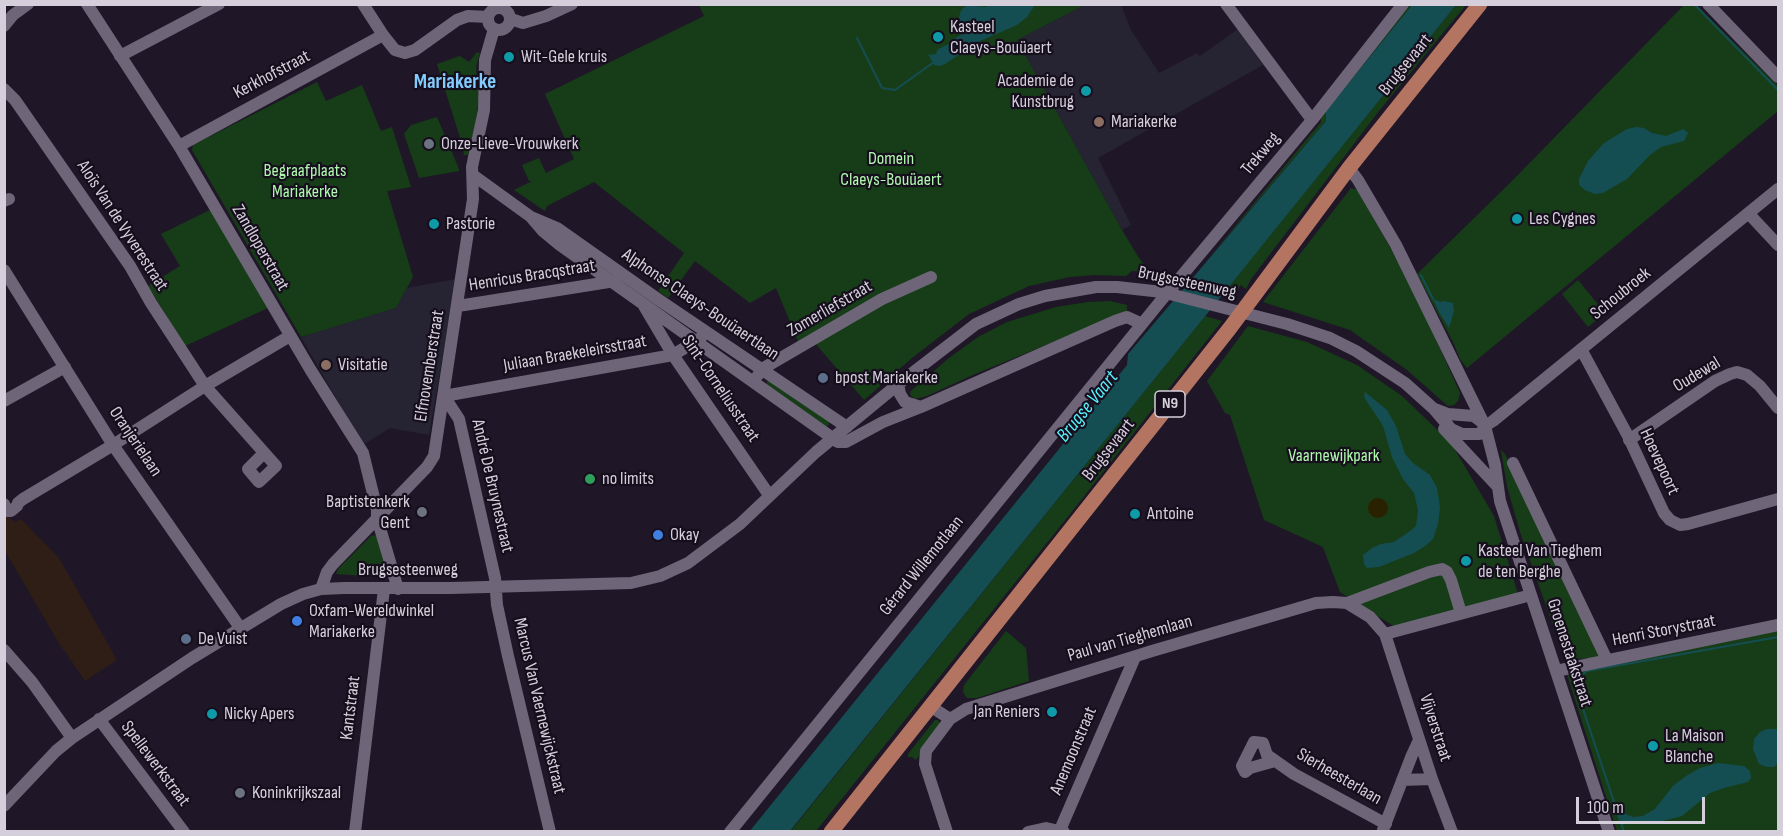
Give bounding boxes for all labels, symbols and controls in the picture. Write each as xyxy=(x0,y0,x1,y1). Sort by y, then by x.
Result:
place label: Kasteel Claeys-Bouüaert xyxy=(950,16,1052,58)
marker: Kasteel Claeys-Bouüaert xyxy=(931,30,945,44)
street label: Brugsevaart xyxy=(1375,30,1437,100)
street label: Kerkhofstraat xyxy=(230,46,314,104)
place label: Wit-Gele kruis xyxy=(521,46,607,68)
marker: Wit-Gele kruis xyxy=(502,50,516,64)
district label: Mariakerke xyxy=(414,70,496,96)
place label: Academie de Kunstbrug xyxy=(998,70,1074,112)
marker: Academie de Kunstbrug xyxy=(1079,84,1093,98)
place label: Mariakerke xyxy=(1111,111,1177,133)
marker: Mariakerke xyxy=(1092,115,1106,129)
street label: Trekweg xyxy=(1237,128,1285,180)
place label: Onze-Lieve-Vrouwkerk xyxy=(441,133,579,155)
marker: Onze-Lieve-Vrouwkerk xyxy=(422,137,436,151)
park label: Domein Claeys-Bouüaert xyxy=(840,148,942,190)
street label: Aloïs Van de Vyverestraat xyxy=(72,157,172,295)
park label: Begraafplaats Mariakerke xyxy=(264,160,346,202)
street label: Zandloperstraat xyxy=(227,201,293,295)
place label: Les Cygnes xyxy=(1529,208,1596,230)
marker: Les Cygnes xyxy=(1510,212,1524,226)
place label: Pastorie xyxy=(446,213,495,235)
marker: Pastorie xyxy=(427,217,441,231)
street label: Alphonse Claeys-Bouüaertlaan xyxy=(617,244,783,366)
street label: Henricus Bracqstraat xyxy=(467,255,597,297)
street label: Brugsesteenweg xyxy=(1136,262,1238,304)
street label: Schoubroek xyxy=(1586,263,1656,325)
street label: Zomerliefstraat xyxy=(784,276,876,342)
street label: Elfnovemberstraat xyxy=(411,309,449,423)
street label: Juliaan Braekeleirsstraat xyxy=(502,331,648,377)
street label: Sint-Corneliusstraat xyxy=(676,331,764,447)
street label: Oudewal xyxy=(1669,353,1725,397)
place label: Visitatie xyxy=(338,354,388,376)
marker: Visitatie xyxy=(319,358,333,372)
water label: Brugse Vaart xyxy=(1052,366,1124,448)
place label: bpost Mariakerke xyxy=(835,367,938,389)
marker: bpost Mariakerke xyxy=(816,371,830,385)
road number: N9 xyxy=(1155,391,1185,417)
street label: Oranjerielaan xyxy=(104,403,166,481)
street label: Brugsevaart xyxy=(1078,415,1140,485)
street label: André De Bruynestraat xyxy=(466,417,518,555)
street label: Hoevepoort xyxy=(1634,425,1684,499)
park label: Vaarnewijkpark xyxy=(1288,445,1380,467)
place label: no limits xyxy=(602,468,654,490)
marker: no limits xyxy=(583,472,597,486)
place label: Baptistenkerk Gent xyxy=(326,491,410,534)
place label: Antoine xyxy=(1147,503,1194,525)
marker: Baptistenkerk Gent xyxy=(415,505,429,519)
marker: Antoine xyxy=(1128,507,1142,521)
street label: Gérard Willemotlaan xyxy=(875,512,969,620)
place label: Okay xyxy=(670,524,700,546)
marker: Okay xyxy=(651,528,665,542)
place label: Kasteel Van Tieghem de ten Berghe xyxy=(1478,540,1602,582)
marker: Kasteel Van Tieghem de ten Berghe xyxy=(1459,554,1473,568)
street label: Brugsesteenweg xyxy=(358,559,458,581)
street label: Groenestaakstraat xyxy=(1541,596,1597,710)
place label: Oxfam-Wereldwinkel Mariakerke xyxy=(309,600,434,642)
street label: Henri Storystraat xyxy=(1611,610,1717,652)
street label: Paul van Tieghemlaan xyxy=(1065,611,1195,667)
marker: Oxfam-Wereldwinkel Mariakerke xyxy=(290,614,304,628)
street label: Marcus Van Vaernewijckstraat xyxy=(508,616,570,796)
place label: De Vuist xyxy=(198,628,248,650)
marker: De Vuist xyxy=(179,632,193,646)
street label: Kantstraat xyxy=(336,675,366,741)
street label: Vijverstraat xyxy=(1414,691,1456,765)
place label: Jan Reniers xyxy=(974,701,1040,723)
place label: Nicky Apers xyxy=(224,703,295,725)
street label: Anemoonstraat xyxy=(1046,704,1102,798)
marker: Jan Reniers xyxy=(1045,705,1059,719)
marker: Nicky Apers xyxy=(205,707,219,721)
street label: Spellewerkstraat xyxy=(116,717,194,811)
place label: La Maison Blanche xyxy=(1665,725,1724,768)
marker: La Maison Blanche xyxy=(1646,739,1660,753)
street label: Sierheesterlaan xyxy=(1293,744,1385,810)
place label: Koninkrijkszaal xyxy=(252,782,341,804)
scale bar xyxy=(1579,785,1708,823)
marker: Koninkrijkszaal xyxy=(233,786,247,800)
text: 100 m xyxy=(1587,797,1624,818)

